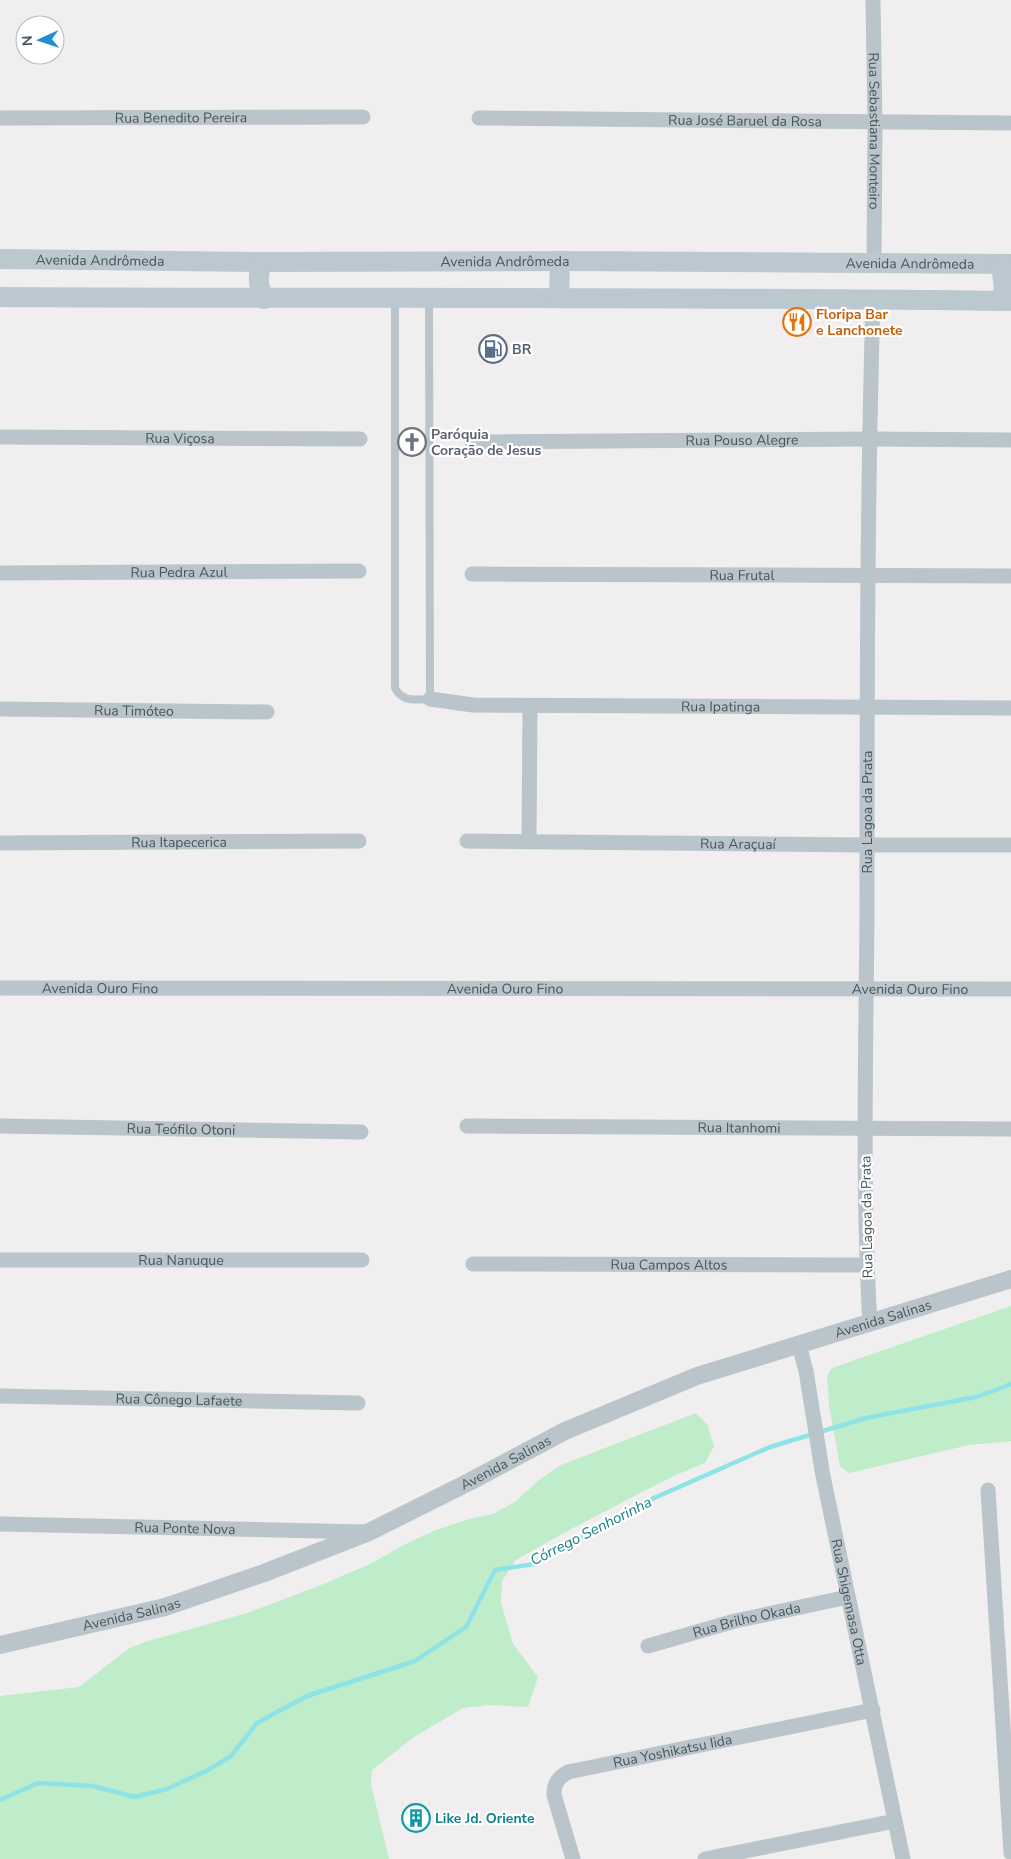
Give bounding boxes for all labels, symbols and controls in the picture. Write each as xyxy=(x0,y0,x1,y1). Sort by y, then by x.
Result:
north arrow xyxy=(15,15,65,65)
text: N xyxy=(18,35,37,46)
street label: Rua Sebastiana Monteiro xyxy=(864,52,885,210)
street label: Rua Benedito Pereira xyxy=(115,108,247,127)
street label: Rua José Baruel da Rosa xyxy=(668,110,822,131)
street label: Avenida Andrômeda xyxy=(35,250,165,270)
street label: Avenida Andrômeda xyxy=(440,251,570,271)
street label: Avenida Andrômeda xyxy=(845,253,974,273)
place label: Floripa Bar e Lanchonete xyxy=(816,305,903,340)
restaurant icon: Floripa Bar e Lanchonete xyxy=(782,307,812,337)
fuel station icon: BR xyxy=(478,334,508,364)
place label: BR xyxy=(512,340,532,359)
place label: Paróquia Coração de Jesus xyxy=(431,425,541,460)
church icon: Paróquia Coração de Jesus xyxy=(397,427,427,457)
street label: Rua Viçosa xyxy=(145,428,215,448)
street label: Rua Pouso Alegre xyxy=(685,430,799,450)
street label: Rua Pedra Azul xyxy=(130,562,228,582)
street label: Rua Frutal xyxy=(709,565,775,585)
street label: Rua Ipatinga xyxy=(681,697,760,716)
street label: Rua Timóteo xyxy=(94,701,174,720)
street label: Rua Lagoa da Prata xyxy=(858,751,877,874)
street label: Rua Itapecerica xyxy=(131,832,227,852)
street label: Rua Araçuaí xyxy=(700,834,777,854)
street label: Avenida Ouro Fino xyxy=(42,979,158,998)
street label: Avenida Ouro Fino xyxy=(447,979,563,998)
street label: Avenida Ouro Fino xyxy=(852,979,968,998)
street label: Rua Itanhomi xyxy=(697,1118,781,1137)
street label: Rua Teófilo Otoni xyxy=(126,1119,235,1139)
street label: Rua Lagoa da Prata xyxy=(856,1155,878,1279)
street label: Rua Nanuque xyxy=(138,1251,224,1270)
street label: Rua Campos Altos xyxy=(611,1255,728,1274)
street label: Avenida Salinas xyxy=(832,1295,934,1342)
street label: Rua Cônego Lafaete xyxy=(115,1389,243,1410)
street label: Avenida Salinas xyxy=(457,1430,555,1494)
water label: Córrego Senhorinha xyxy=(527,1492,655,1570)
street label: Rua Ponte Nova xyxy=(134,1517,236,1539)
street label: Rua Shigemasa Otta xyxy=(827,1537,872,1667)
street label: Avenida Salinas xyxy=(81,1593,183,1635)
street label: Rua Brilho Okada xyxy=(690,1598,802,1642)
street label: Rua Yoshikatsu Iida xyxy=(611,1729,734,1772)
building icon: Like Jd. Oriente xyxy=(401,1803,431,1833)
place label: Like Jd. Oriente xyxy=(435,1809,535,1828)

